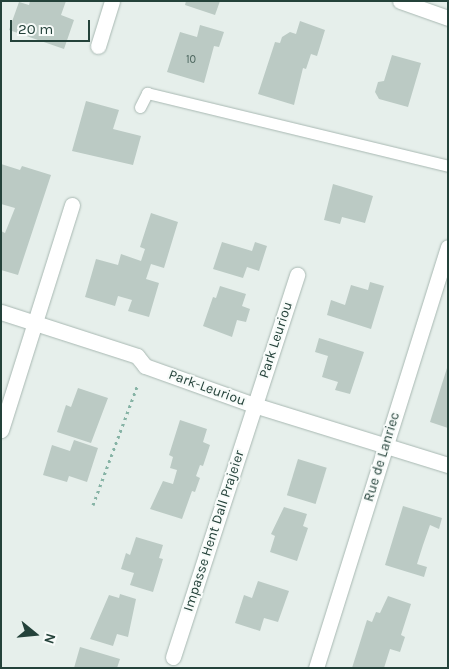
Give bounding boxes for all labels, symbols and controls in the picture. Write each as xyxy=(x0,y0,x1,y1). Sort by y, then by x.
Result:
scale bar xyxy=(12,10,92,42)
text: 20 m xyxy=(18,20,53,38)
house number: 10 xyxy=(186,53,196,67)
street label: Park Leuriou xyxy=(256,300,296,380)
street label: Park-Leuriou xyxy=(166,366,248,410)
street label: Rue de Lanriec xyxy=(360,410,404,504)
street label: Impasse Hent Dall Prajeier xyxy=(180,448,248,614)
north arrow xyxy=(10,609,60,659)
text: N xyxy=(40,631,59,646)

